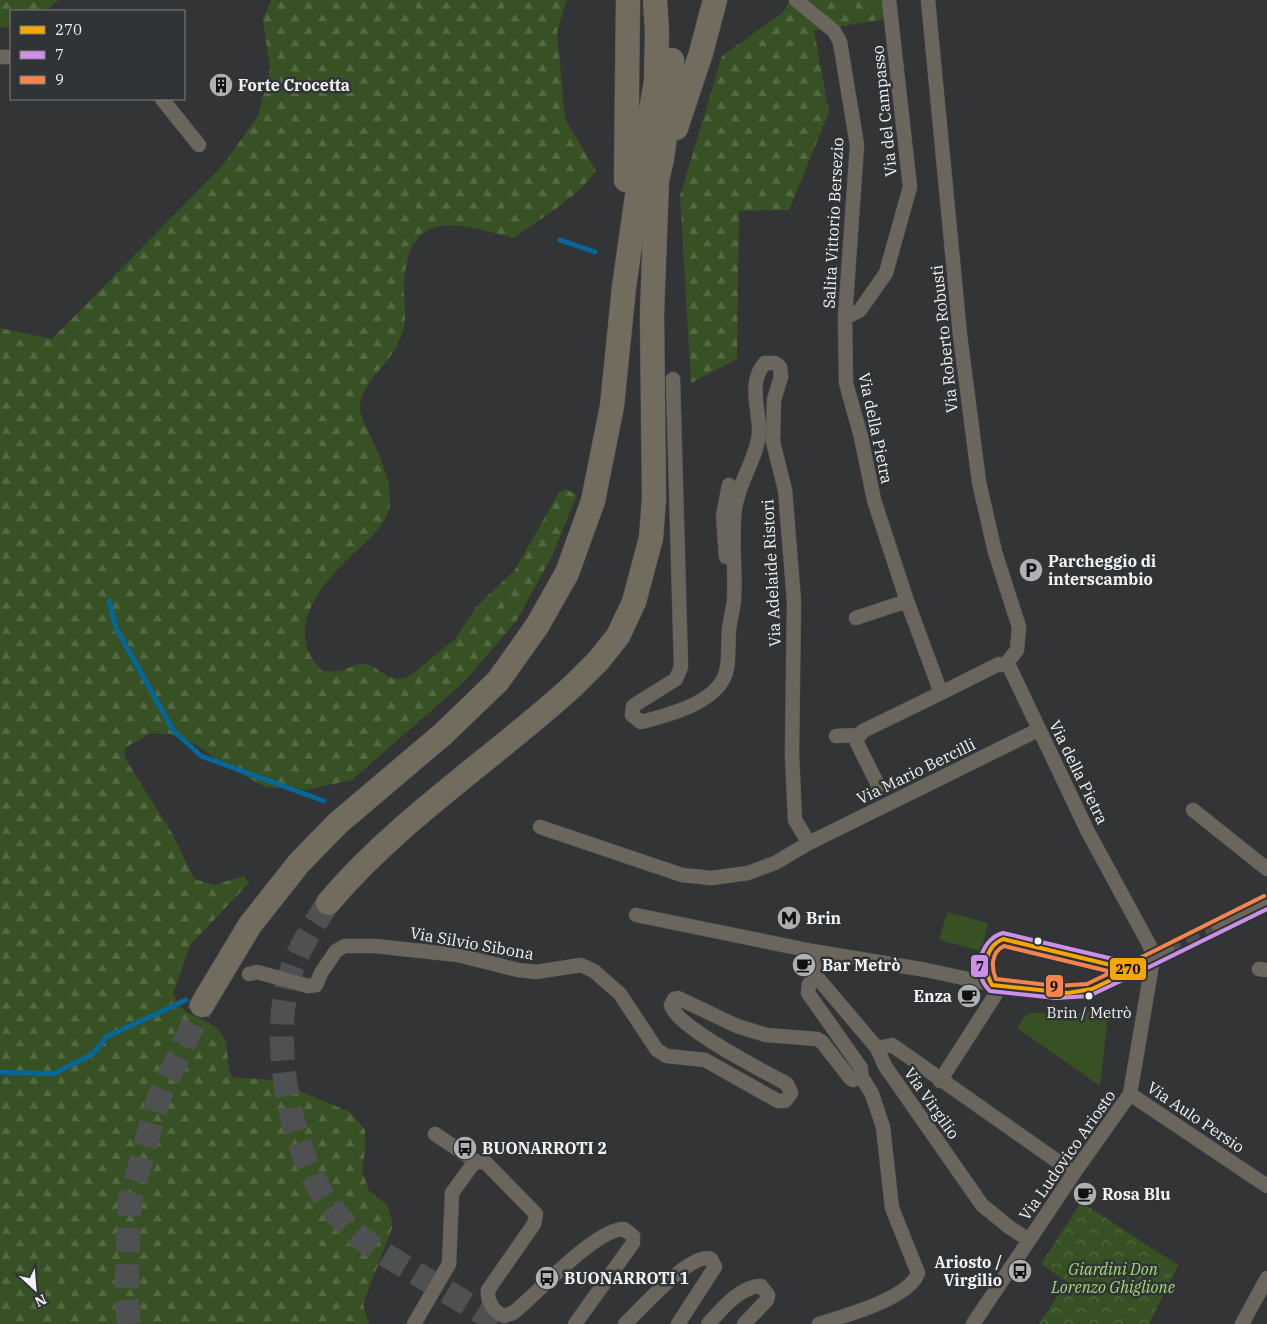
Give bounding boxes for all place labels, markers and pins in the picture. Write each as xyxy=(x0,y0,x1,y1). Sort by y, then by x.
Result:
building icon: Forte Crocetta xyxy=(208,72,234,98)
place label: Forte Crocetta xyxy=(238,75,350,95)
place label: Parcheggio di interscambio xyxy=(1048,551,1156,589)
parking icon: Parcheggio di interscambio xyxy=(1018,557,1044,583)
metro station icon: Brin xyxy=(776,905,802,931)
place label: Brin xyxy=(806,908,842,928)
unlabelled marker xyxy=(1033,936,1043,946)
cafe icon: Bar Metrò xyxy=(791,952,817,978)
place label: Bar Metrò xyxy=(822,955,901,975)
cafe icon: Enza xyxy=(956,983,982,1009)
place label: Enza xyxy=(914,986,952,1006)
marker: Brin / Metrò xyxy=(1084,991,1094,1001)
place label: Brin / Metrò xyxy=(1047,1003,1131,1022)
bus stop icon: BUONARROTI 2 xyxy=(452,1135,478,1161)
place label: BUONARROTI 2 xyxy=(482,1138,607,1158)
cafe icon: Rosa Blu xyxy=(1072,1181,1098,1207)
place label: Rosa Blu xyxy=(1102,1184,1170,1204)
place label: Ariosto / Virgilio xyxy=(934,1252,1002,1290)
bus stop icon: Ariosto / Virgilio xyxy=(1007,1258,1033,1284)
bus stop icon: BUONARROTI 1 xyxy=(534,1265,560,1291)
place label: BUONARROTI 1 xyxy=(564,1268,689,1288)

